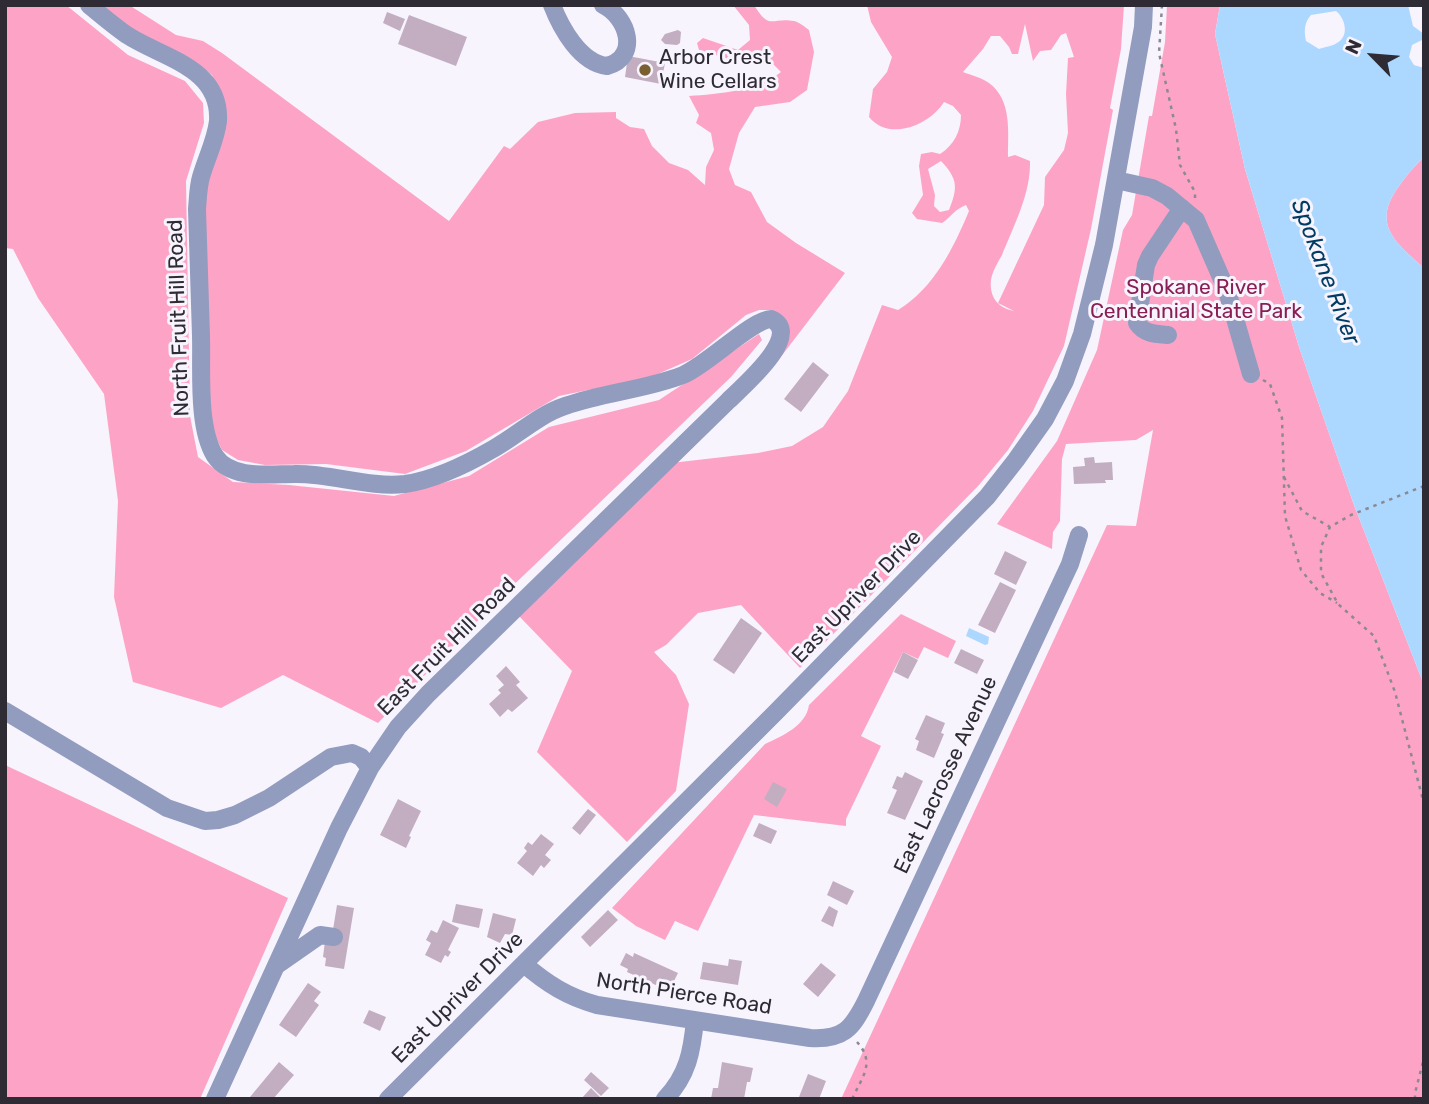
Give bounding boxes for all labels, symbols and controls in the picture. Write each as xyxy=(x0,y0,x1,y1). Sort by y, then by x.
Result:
north arrow xyxy=(1338,21,1408,91)
text: N xyxy=(1340,36,1367,58)
place label: Arbor Crest Wine Cellars xyxy=(659,45,777,95)
marker: Arbor Crest Wine Cellars xyxy=(637,62,653,78)
water label: Spokane River xyxy=(1285,195,1365,349)
street label: North Fruit Hill Road xyxy=(163,219,195,417)
park label: Spokane River Centennial State Park xyxy=(1090,275,1302,325)
street label: East Upriver Drive xyxy=(787,525,927,669)
street label: East Fruit Hill Road xyxy=(373,573,521,721)
street label: East Lacrosse Avenue xyxy=(889,672,1003,878)
street label: East Upriver Drive xyxy=(387,927,529,1069)
street label: North Pierce Road xyxy=(595,968,773,1020)

